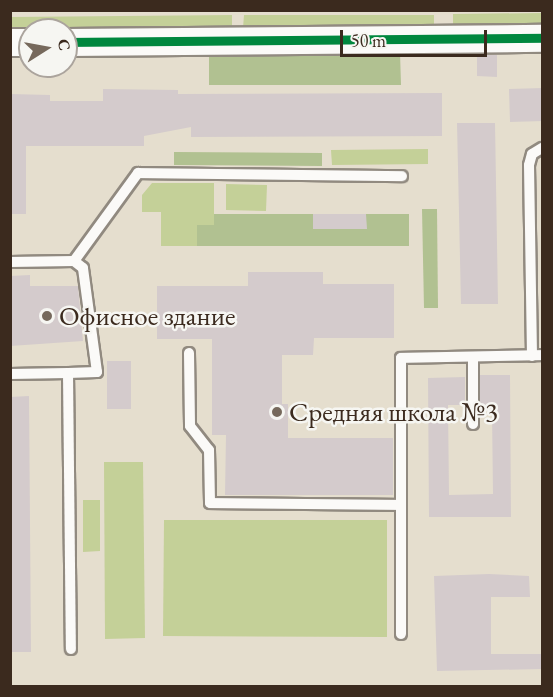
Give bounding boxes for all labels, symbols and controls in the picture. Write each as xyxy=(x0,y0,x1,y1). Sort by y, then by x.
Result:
north arrow xyxy=(18,18,78,78)
scale bar xyxy=(343,18,490,56)
text: 50 m xyxy=(351,29,386,52)
text: С xyxy=(53,37,76,52)
place label: Офисное здание xyxy=(59,300,235,332)
marker: Офисное здание xyxy=(40,309,54,323)
place label: Средняя школа №3 xyxy=(289,396,498,428)
marker: Средняя школа №3 xyxy=(270,405,284,419)

